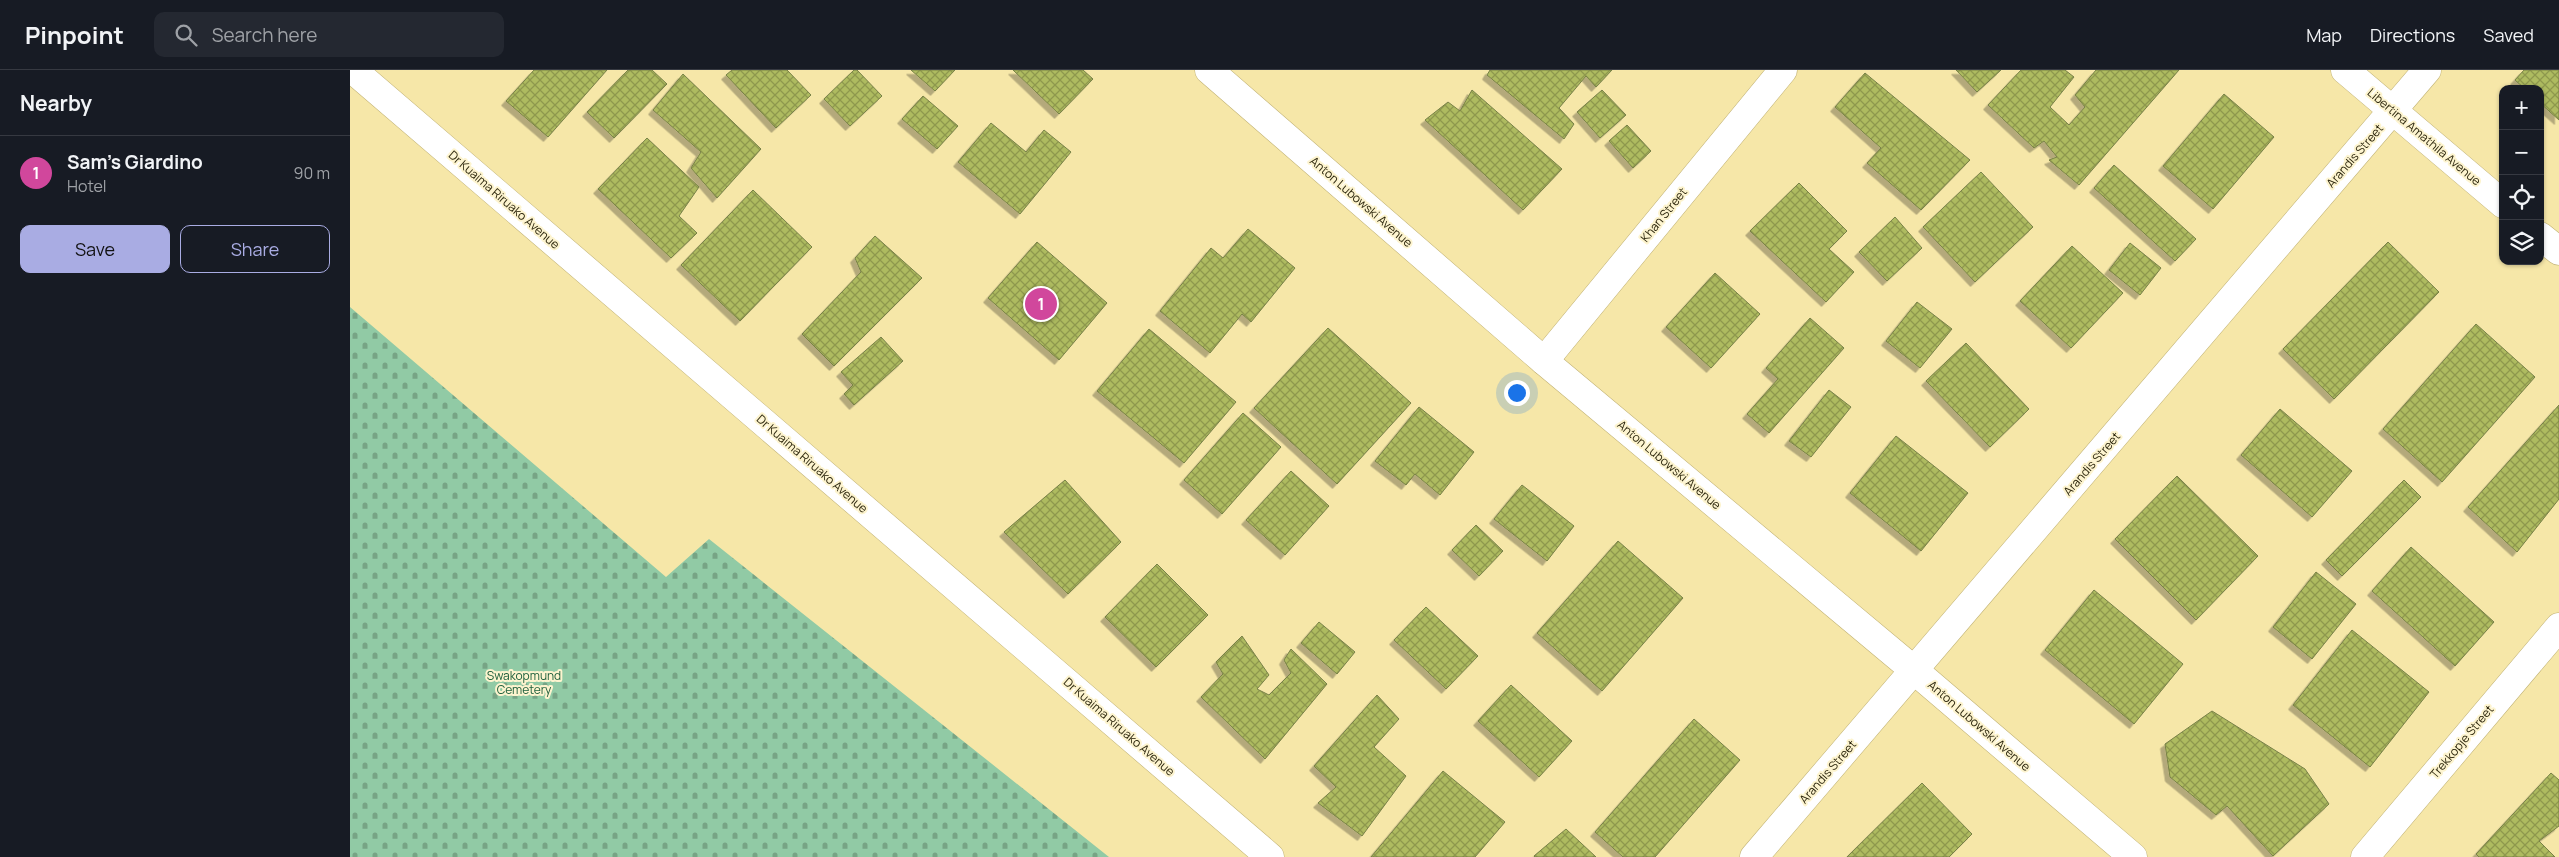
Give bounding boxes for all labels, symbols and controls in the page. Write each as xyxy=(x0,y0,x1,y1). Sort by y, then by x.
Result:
search box xyxy=(154,12,504,57)
text: Pinpoint xyxy=(25,18,124,51)
icon: search xyxy=(172,21,200,49)
text: Search here xyxy=(212,22,317,48)
text: Map xyxy=(2306,23,2342,47)
text: Directions xyxy=(2370,23,2455,47)
text: Saved xyxy=(2483,23,2534,47)
street label: Libertina Amathila Avenue xyxy=(2364,84,2485,189)
map controls xyxy=(2499,85,2544,265)
button: + xyxy=(2499,85,2544,130)
text: Nearby xyxy=(20,89,92,117)
street label: Arandis Street xyxy=(2322,120,2387,191)
button: − xyxy=(2499,130,2544,175)
street label: Dr Kuaima Riruako Avenue xyxy=(445,147,564,253)
text: Sam's Giardino xyxy=(67,149,203,175)
street label: Anton Lubowski Avenue xyxy=(1306,152,1416,251)
text: 1 xyxy=(32,162,40,184)
text: 90 m xyxy=(294,162,330,184)
text: Hotel xyxy=(67,175,107,197)
button: locate xyxy=(2499,175,2544,220)
street label: Khan Street xyxy=(1636,184,1691,246)
button: layers xyxy=(2499,220,2544,265)
button: Save xyxy=(20,225,170,273)
button: Share xyxy=(180,225,330,273)
pin: 1 xyxy=(1025,285,1057,323)
your location xyxy=(1504,380,1530,406)
street label: Dr Kuaima Riruako Avenue xyxy=(753,411,872,517)
street label: Anton Lubowski Avenue xyxy=(1614,416,1725,513)
street label: Arandis Street xyxy=(2059,428,2124,499)
park label: Swakopmund Cemetery xyxy=(487,667,561,698)
street label: Dr Kuaima Riruako Avenue xyxy=(1060,674,1179,780)
street label: Anton Lubowski Avenue xyxy=(1924,676,2034,775)
street label: Trekkopje Street xyxy=(2426,701,2498,782)
street label: Arandis Street xyxy=(1795,736,1860,807)

